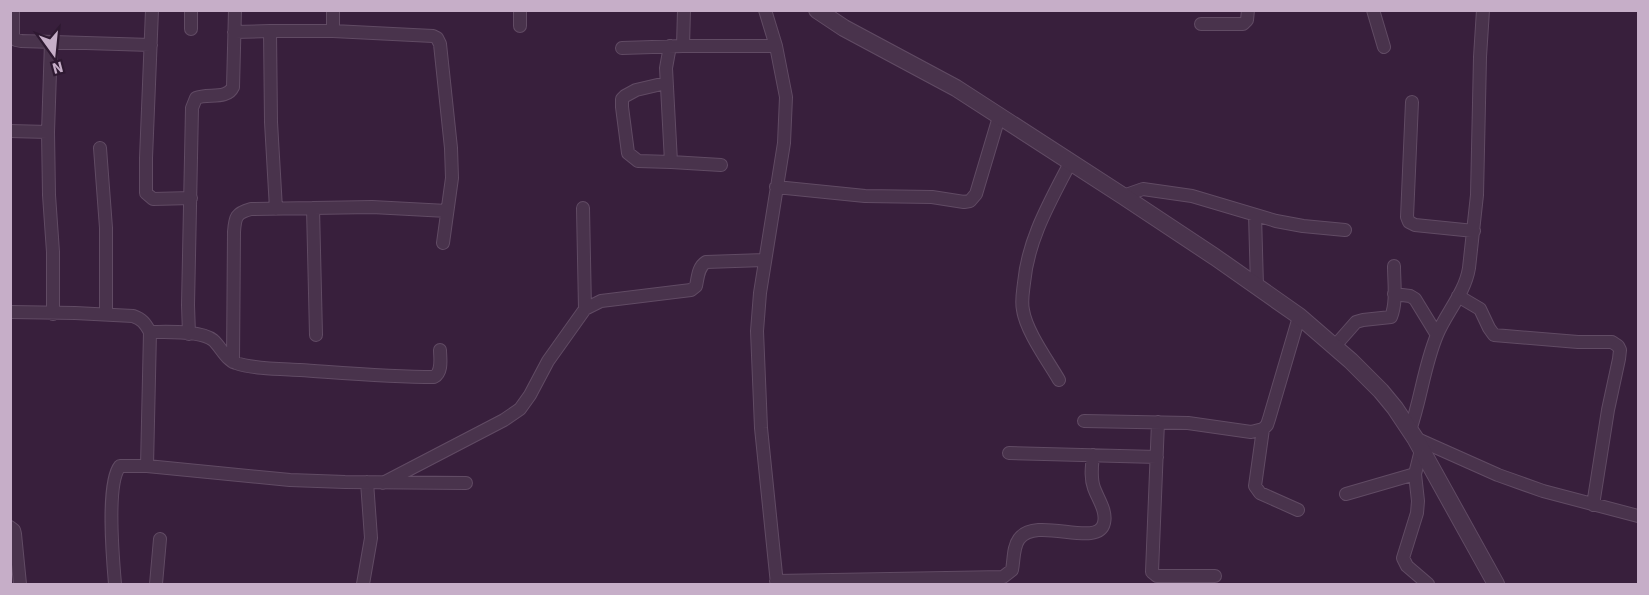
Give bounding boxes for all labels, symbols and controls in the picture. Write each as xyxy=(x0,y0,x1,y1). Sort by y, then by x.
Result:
north arrow xyxy=(24,24,84,84)
text: N xyxy=(50,56,66,80)

